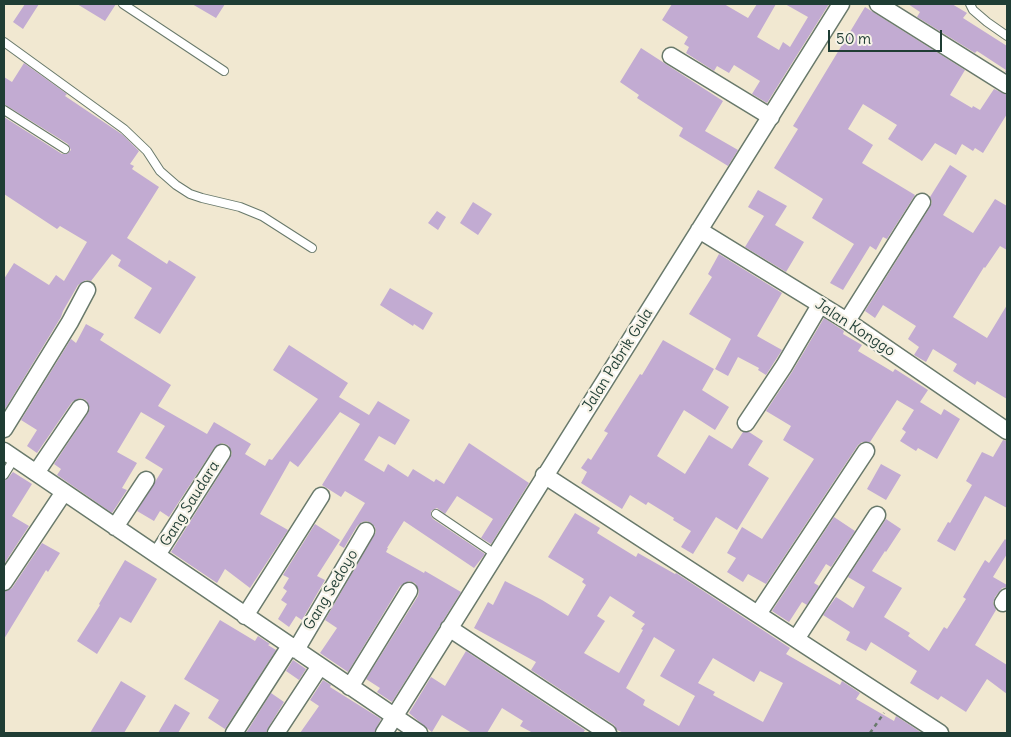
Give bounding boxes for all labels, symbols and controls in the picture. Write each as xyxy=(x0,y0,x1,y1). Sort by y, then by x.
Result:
scale bar xyxy=(831,20,945,52)
text: 50 m xyxy=(836,29,871,48)
street label: Jalan Konggo xyxy=(812,295,898,361)
street label: Jalan Pabrik Gula xyxy=(579,305,657,415)
street label: Gang Saudara xyxy=(157,458,223,550)
street label: Gang Sedoyo xyxy=(300,547,362,633)

